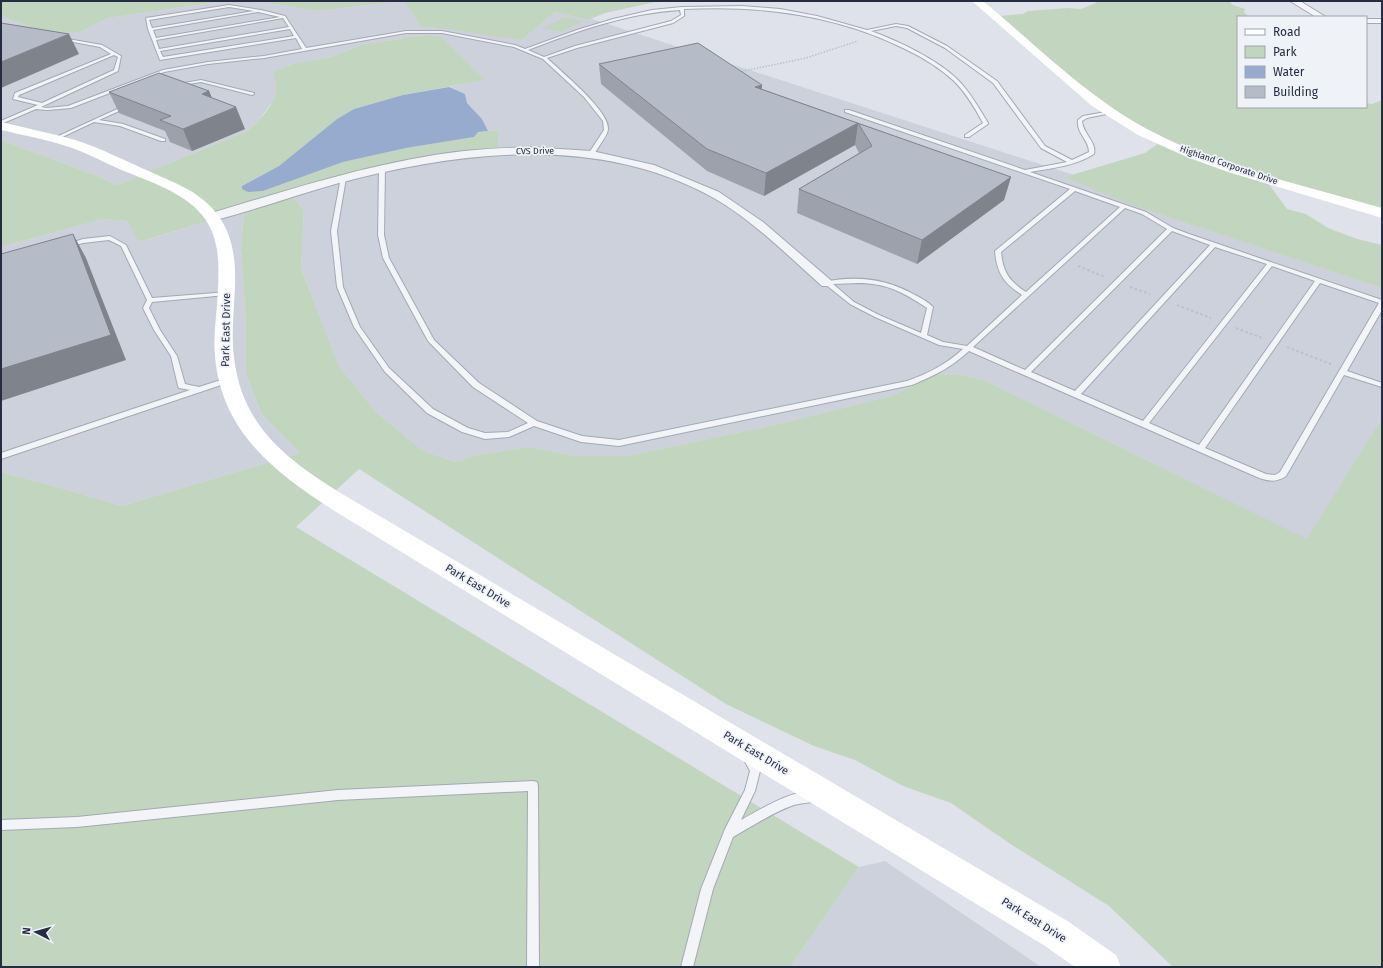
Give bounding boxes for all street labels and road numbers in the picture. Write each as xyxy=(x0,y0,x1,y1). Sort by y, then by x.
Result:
street label: Highland Corporate Drive xyxy=(1179,144,1279,187)
street label: CVS Drive xyxy=(516,146,554,156)
street label: Park East Drive xyxy=(219,293,233,367)
street label: Park East Drive xyxy=(443,561,513,611)
street label: Park East Drive xyxy=(721,728,791,778)
street label: Park East Drive xyxy=(999,895,1069,945)

